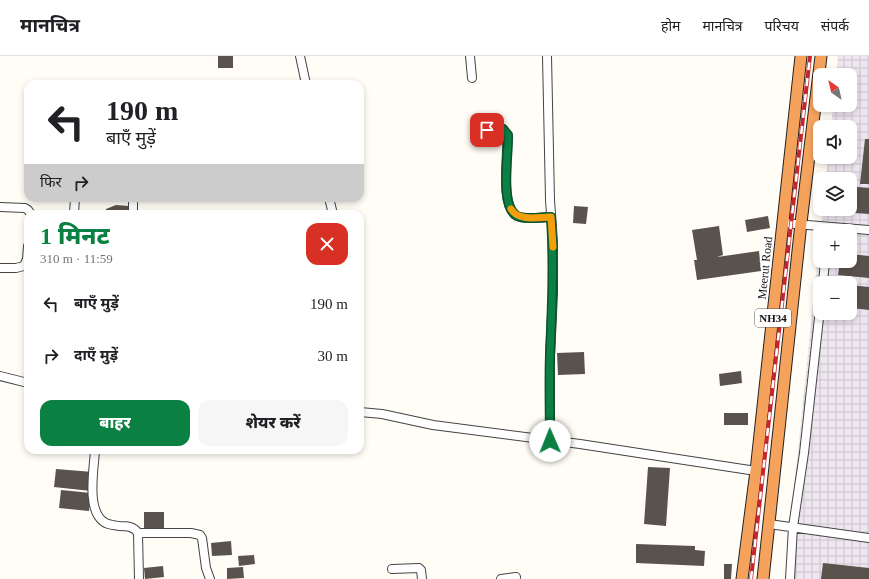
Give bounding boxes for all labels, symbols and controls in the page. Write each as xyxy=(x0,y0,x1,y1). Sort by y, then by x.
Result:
text: मानचित्र xyxy=(20,15,80,36)
text: होम xyxy=(661,19,680,34)
text: मानचित्र xyxy=(702,19,743,34)
text: परिचय xyxy=(765,19,799,34)
text: संपर्क xyxy=(821,19,849,34)
north arrow xyxy=(813,68,857,112)
map controls xyxy=(813,68,857,320)
text: 190 m xyxy=(106,95,178,126)
icon: left xyxy=(40,96,92,148)
pin xyxy=(470,113,504,147)
icon: arrive xyxy=(476,119,498,141)
button: sound xyxy=(813,120,857,164)
text: बाएँ मुड़ें xyxy=(106,128,156,148)
icon: right xyxy=(70,172,92,194)
button: layers xyxy=(813,172,857,216)
text: फिर xyxy=(40,174,62,190)
text: 1 मिनट xyxy=(40,223,110,249)
button: close xyxy=(306,223,348,265)
button: + xyxy=(813,224,857,268)
street label: Meerut Road xyxy=(755,236,775,300)
text: 310 m · 11:59 xyxy=(40,251,113,266)
button: − xyxy=(813,276,857,320)
icon: left xyxy=(40,293,62,315)
text: बाएँ मुड़ें xyxy=(74,295,119,311)
text: 190 m xyxy=(310,296,348,312)
road number: NH34 xyxy=(755,309,791,327)
icon: right xyxy=(40,345,62,367)
text: दाएँ मुड़ें xyxy=(74,347,118,363)
text: 30 m xyxy=(318,348,348,364)
button: बाहर xyxy=(40,400,190,446)
button: शेयर करें xyxy=(198,400,348,446)
position arrow xyxy=(529,420,571,462)

